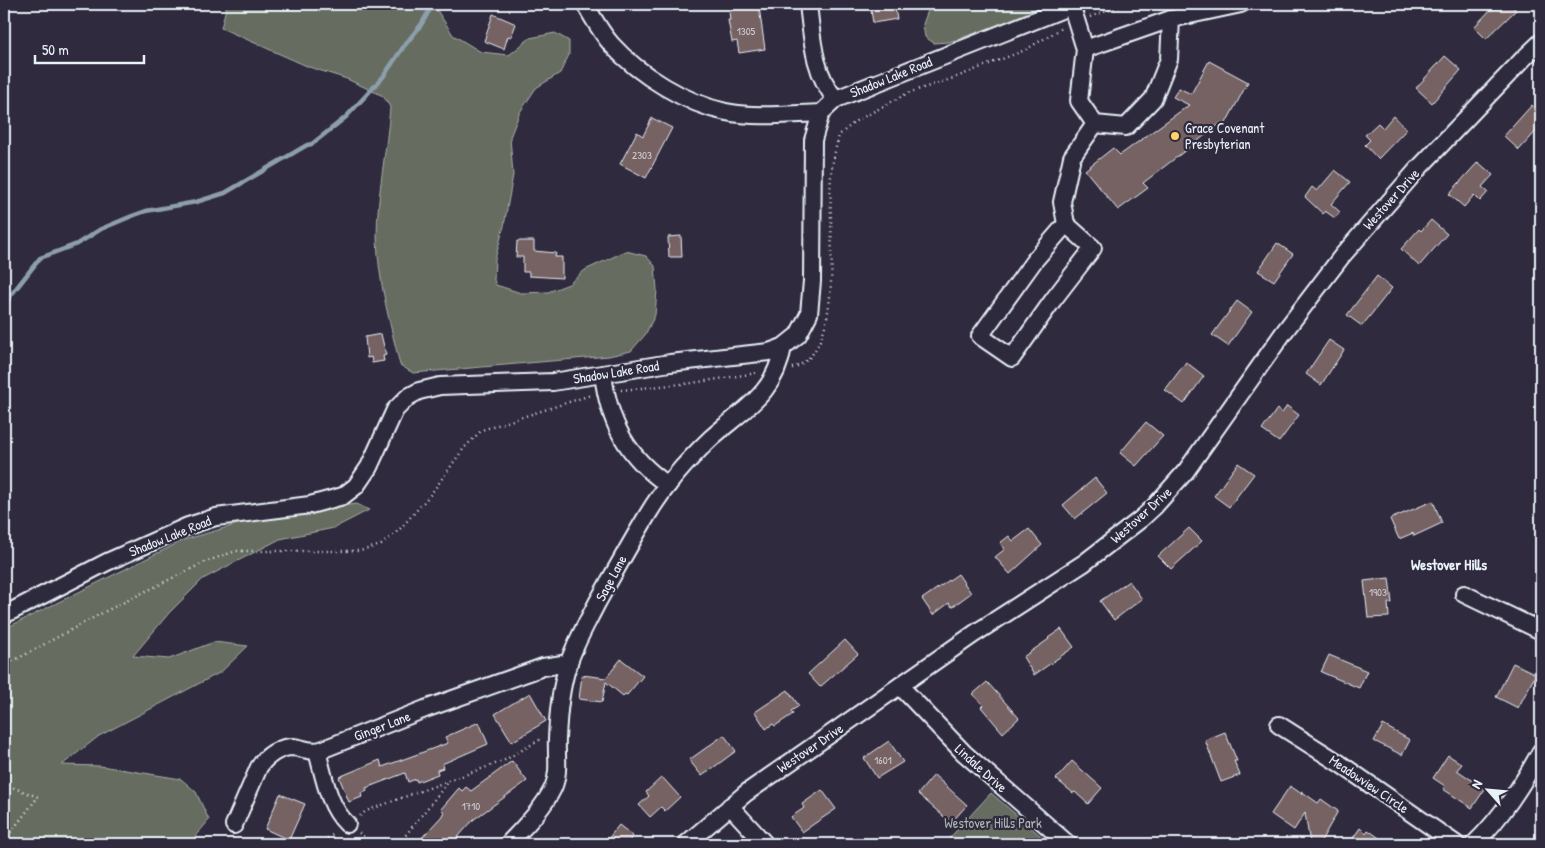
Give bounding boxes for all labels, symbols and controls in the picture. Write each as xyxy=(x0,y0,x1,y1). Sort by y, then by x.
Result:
house number: 1305 xyxy=(737,24,756,38)
scale bar xyxy=(35,32,144,64)
text: 50 m xyxy=(42,39,69,60)
street label: Shadow Lake Road xyxy=(847,51,935,102)
place label: Grace Covenant Presbyterian xyxy=(1185,118,1264,154)
marker: Grace Covenant Presbyterian xyxy=(1169,130,1181,142)
house number: 2303 xyxy=(632,148,652,162)
street label: Westover Drive xyxy=(1358,164,1423,233)
street label: Shadow Lake Road xyxy=(572,355,661,388)
street label: Westover Drive xyxy=(1106,482,1176,547)
street label: Shadow Lake Road xyxy=(126,510,214,561)
street label: Sage Lane xyxy=(591,551,632,605)
district label: Westover Hills xyxy=(1411,554,1487,575)
house number: 1903 xyxy=(1369,585,1387,599)
street label: Ginger Lane xyxy=(351,706,414,746)
street label: Westover Drive xyxy=(773,718,847,777)
street label: Lindale Drive xyxy=(951,739,1012,797)
street label: Meadowview Circle xyxy=(1326,750,1413,817)
house number: 1601 xyxy=(874,753,892,767)
north arrow xyxy=(1462,766,1512,816)
text: N xyxy=(1466,776,1486,792)
house number: 1710 xyxy=(462,799,480,813)
park label: Westover Hills Park xyxy=(944,813,1042,832)

